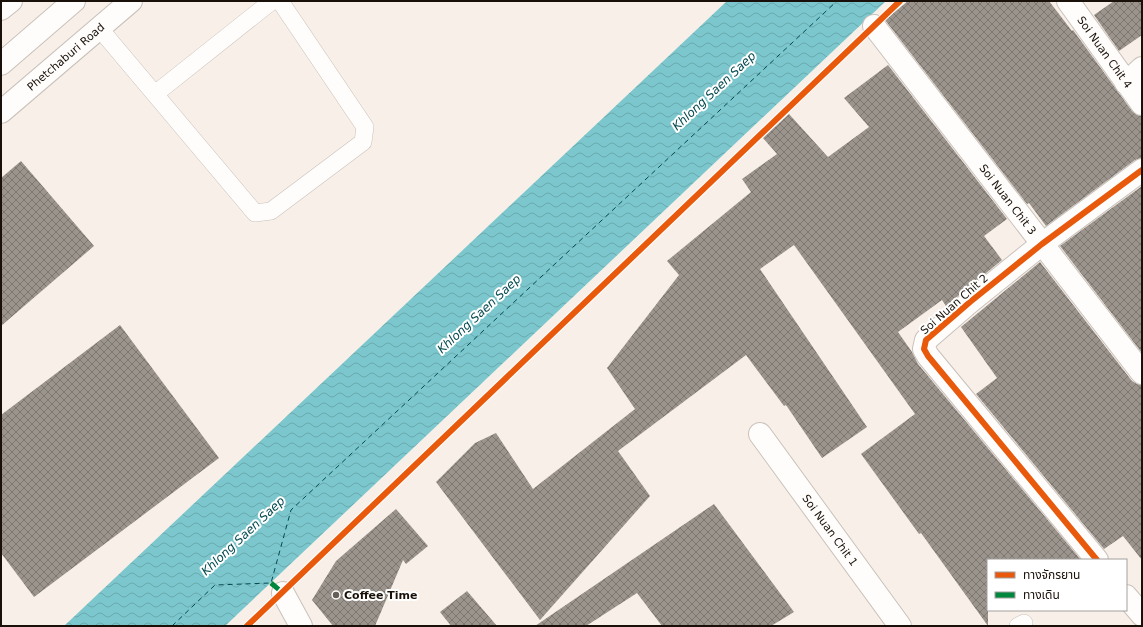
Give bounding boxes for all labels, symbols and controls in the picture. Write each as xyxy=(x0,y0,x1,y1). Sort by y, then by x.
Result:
street label: Soi Nuan Chit 4 xyxy=(1074,14,1135,91)
street label: Phetchaburi Road xyxy=(25,21,107,94)
water label: Khlong Saen Saep xyxy=(669,48,759,133)
street label: Soi Nuan Chit 3 xyxy=(976,162,1039,237)
water label: Khlong Saen Saep xyxy=(434,271,524,356)
street label: Soi Nuan Chit 2 xyxy=(918,272,991,337)
street label: Soi Nuan Chit 1 xyxy=(799,492,860,569)
water label: Khlong Saen Saep xyxy=(198,493,288,578)
legend xyxy=(987,559,1127,611)
text: ทางจักรยาน xyxy=(1023,568,1080,582)
text: ทางเดิน xyxy=(1023,588,1060,602)
place label: Coffee Time xyxy=(344,589,418,602)
marker: Coffee Time xyxy=(331,590,341,600)

